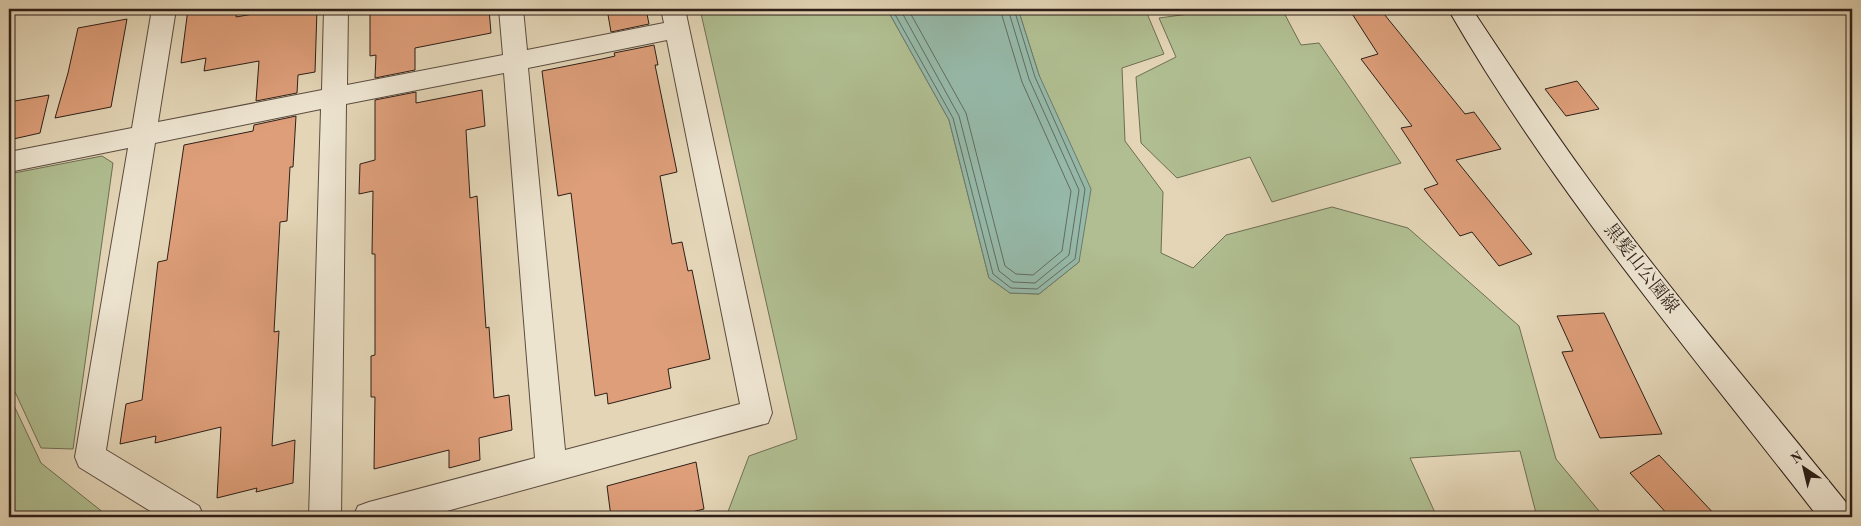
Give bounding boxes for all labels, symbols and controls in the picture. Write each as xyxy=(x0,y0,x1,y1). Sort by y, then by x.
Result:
street label: 黒髪山公園線 xyxy=(1601,219,1683,317)
north arrow xyxy=(1778,444,1828,494)
text: N xyxy=(1789,449,1806,467)

